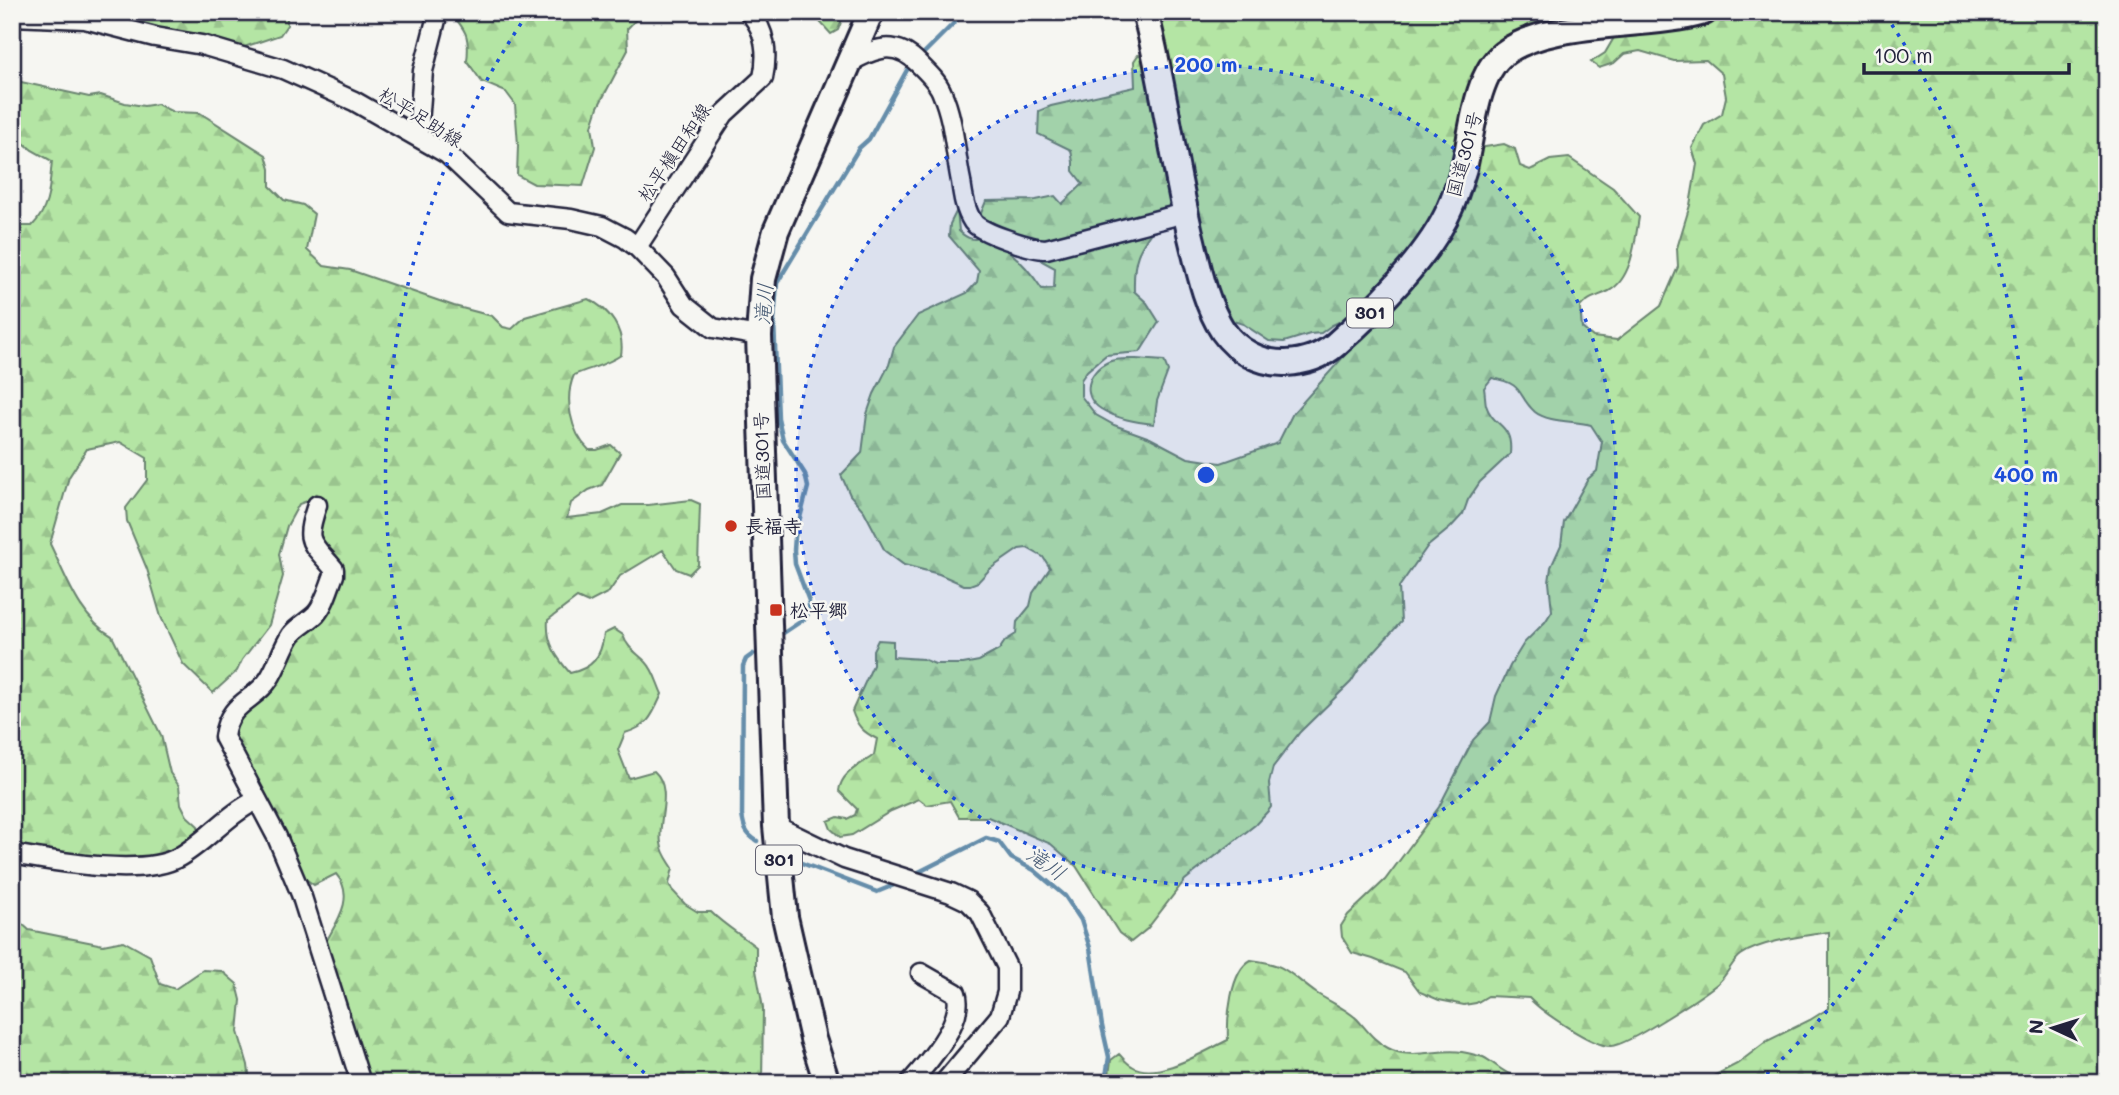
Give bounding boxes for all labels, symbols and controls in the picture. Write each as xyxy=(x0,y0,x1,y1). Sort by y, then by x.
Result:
scale bar xyxy=(1864,32,2068,76)
text: 100 m xyxy=(1874,41,1933,68)
text: 200 m xyxy=(1175,50,1237,77)
street label: 松平足助線 xyxy=(374,81,468,152)
street label: 松平槇田和線 xyxy=(631,97,716,206)
street label: 国道301号 xyxy=(1440,108,1487,200)
water label: 滝川 xyxy=(747,282,778,326)
road number: 301 xyxy=(1347,298,1393,328)
street label: 国道301号 xyxy=(747,411,776,501)
text: 400 m xyxy=(1994,460,2058,487)
centre of rings xyxy=(1194,463,1218,487)
place label: 長福寺 xyxy=(745,513,802,538)
marker: 長福寺 xyxy=(723,518,739,534)
place label: 松平郷 xyxy=(790,597,847,622)
marker: 松平郷 xyxy=(768,602,784,618)
water label: 滝川 xyxy=(1022,840,1072,886)
road number: 301 xyxy=(756,846,802,874)
north arrow xyxy=(2018,993,2088,1064)
text: N xyxy=(2023,1019,2049,1035)

